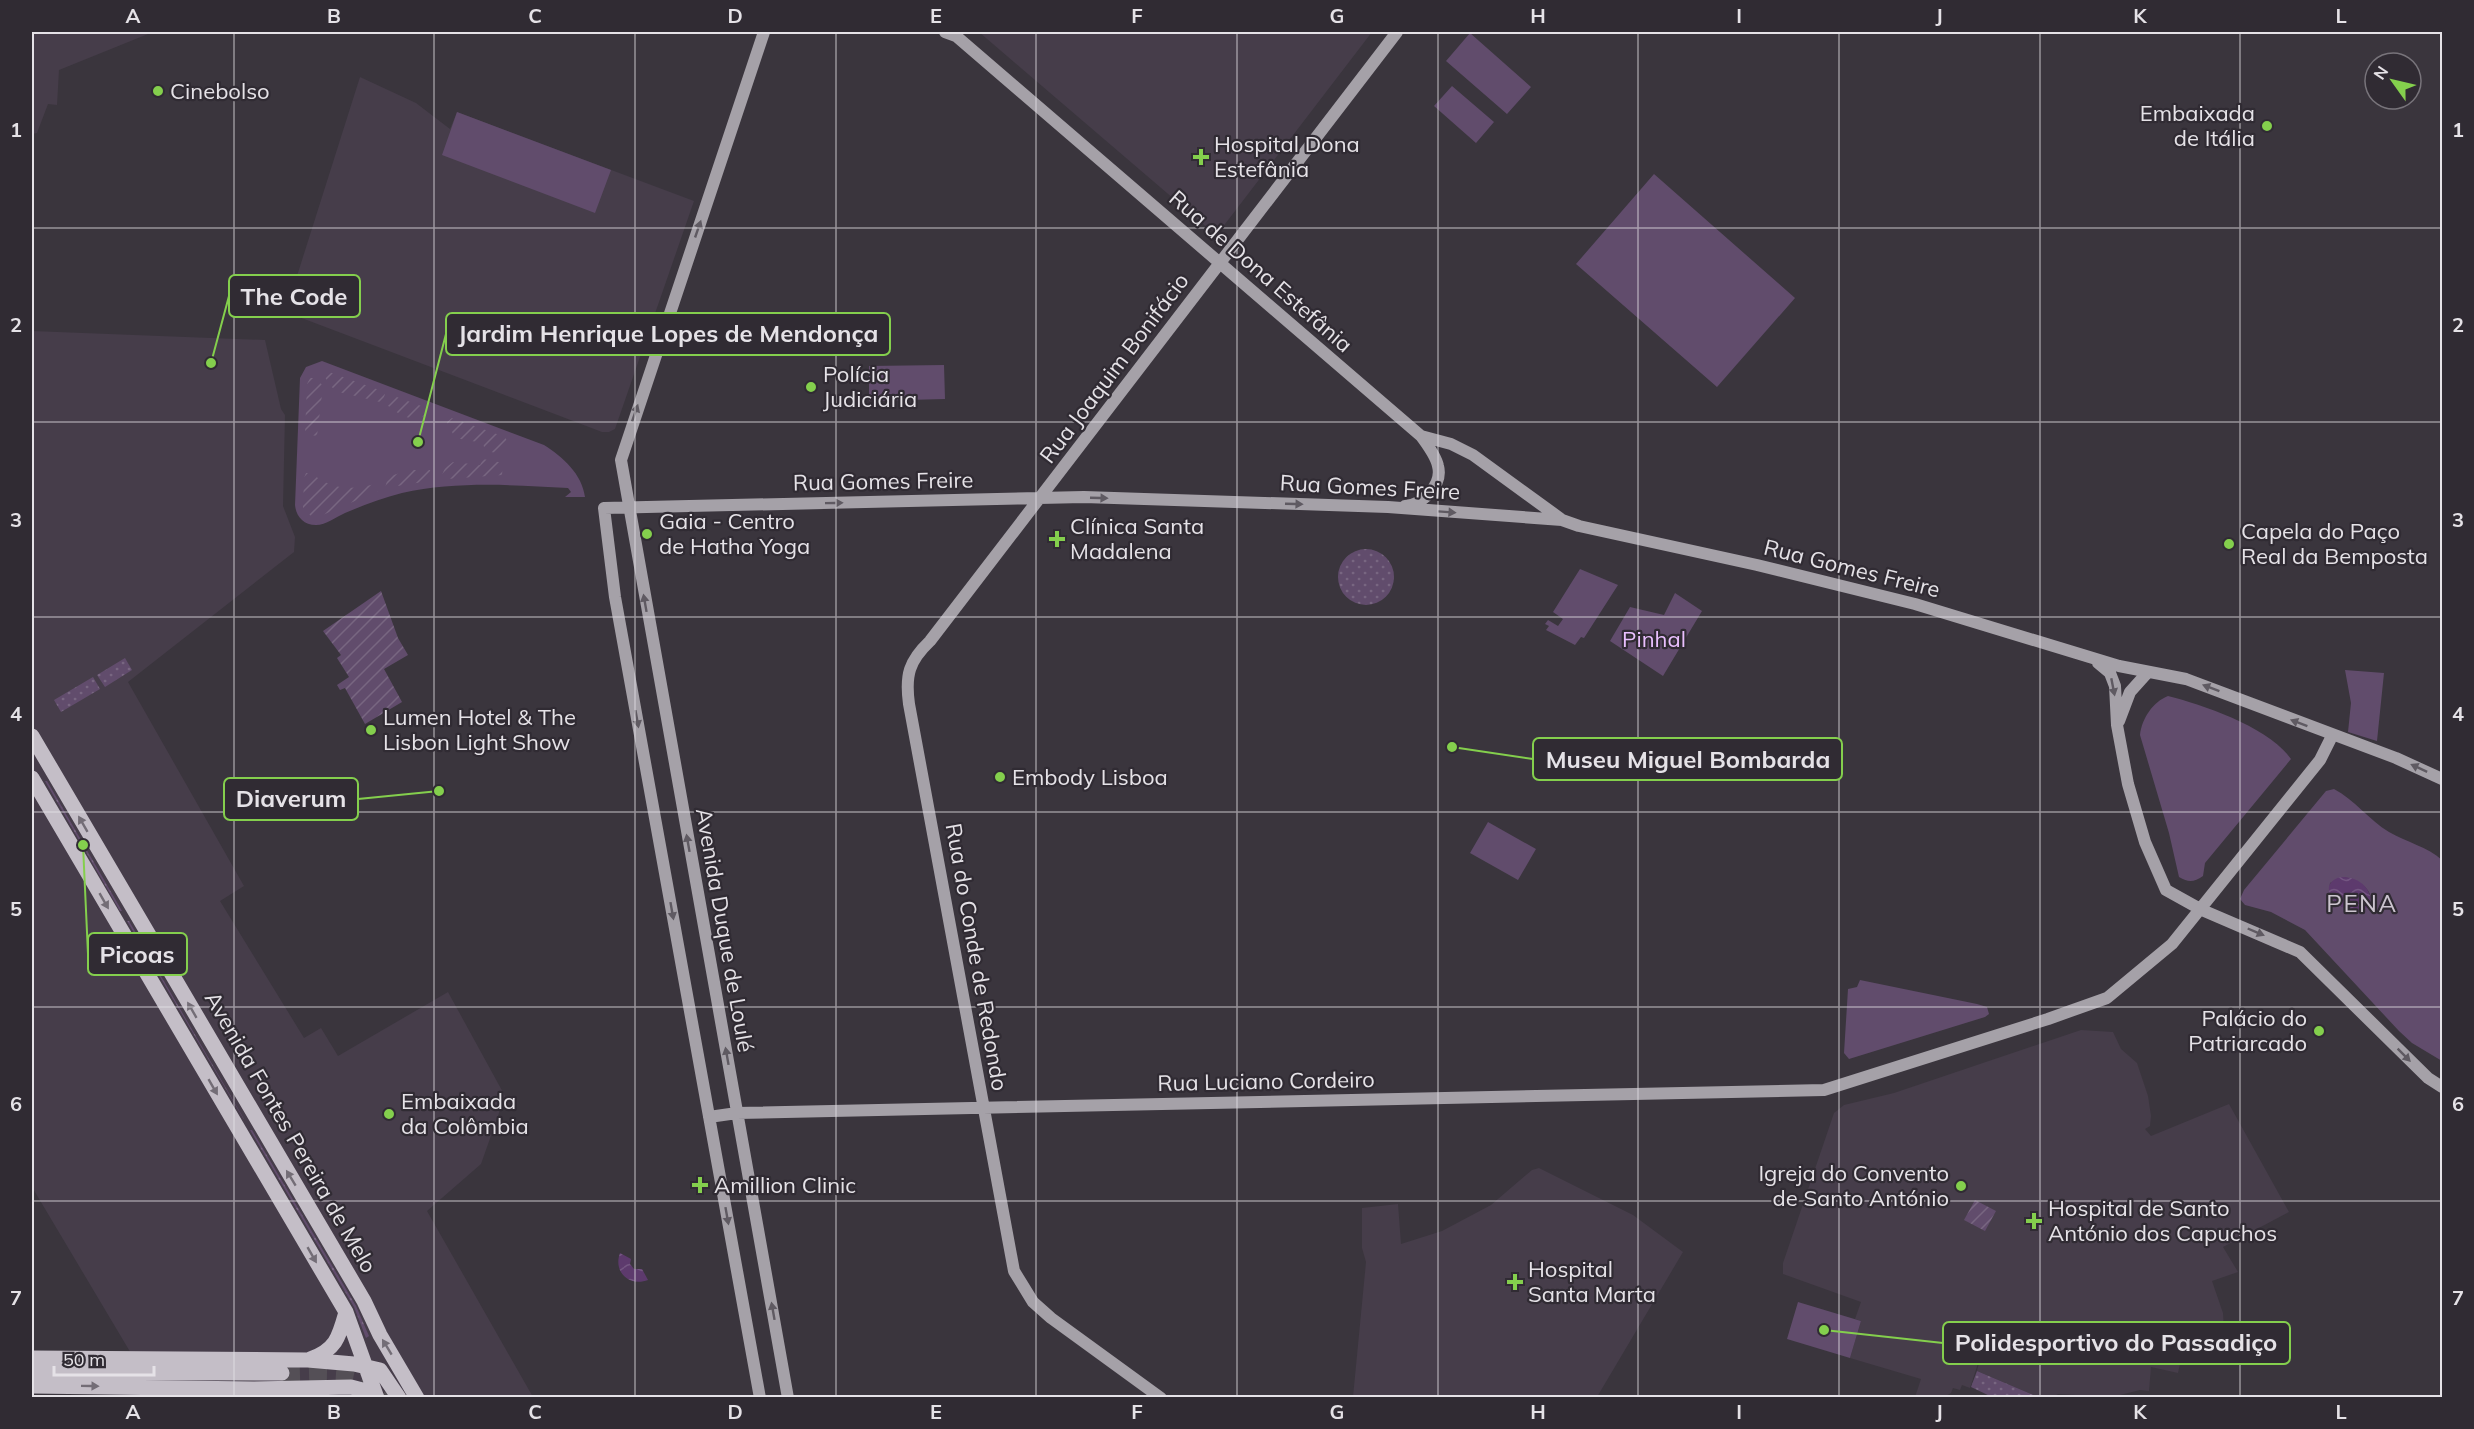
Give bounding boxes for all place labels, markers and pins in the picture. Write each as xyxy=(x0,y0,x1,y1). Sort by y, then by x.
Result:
place label: Cinebolso xyxy=(170,77,270,105)
marker: Cinebolso xyxy=(151,84,165,98)
place label: Embaixada de Itália xyxy=(2140,99,2255,152)
marker: Embaixada de Itália xyxy=(2260,119,2274,133)
place label: Hospital Dona Estefânia xyxy=(1214,130,1360,183)
marker: Hospital Dona Estefânia xyxy=(1192,148,1210,166)
callout: The Code xyxy=(229,275,360,317)
callout: Jardim Henrique Lopes de Mendonça xyxy=(446,313,890,355)
place label: Polícia Judiciária xyxy=(823,360,917,413)
marker: Polícia Judiciária xyxy=(804,380,818,394)
place label: Gaia - Centro de Hatha Yoga xyxy=(659,507,810,560)
place label: Clínica Santa Madalena xyxy=(1070,512,1204,565)
place label: Capela do Paço Real da Bemposta xyxy=(2241,517,2428,570)
marker: Gaia - Centro de Hatha Yoga xyxy=(640,527,654,541)
marker: Clínica Santa Madalena xyxy=(1048,530,1066,548)
marker: Capela do Paço Real da Bemposta xyxy=(2222,537,2236,551)
place label: Lumen Hotel & The Lisbon Light Show xyxy=(383,703,576,756)
marker: Lumen Hotel & The Lisbon Light Show xyxy=(364,723,378,737)
callout: Museu Miguel Bombarda xyxy=(1533,738,1842,780)
place label: Embody Lisboa xyxy=(1012,763,1168,791)
marker: Embody Lisboa xyxy=(993,770,1007,784)
callout: Diaverum xyxy=(224,778,358,820)
callout: Picoas xyxy=(88,933,187,975)
place label: Palácio do Patriarcado xyxy=(2188,1004,2307,1057)
marker: Palácio do Patriarcado xyxy=(2312,1024,2326,1038)
place label: Embaixada da Colômbia xyxy=(401,1087,529,1140)
marker: Embaixada da Colômbia xyxy=(382,1107,396,1121)
place label: Igreja do Convento de Santo António xyxy=(1758,1159,1949,1212)
place label: Amillion Clinic xyxy=(714,1171,856,1199)
marker: Amillion Clinic xyxy=(691,1176,709,1194)
marker: Igreja do Convento de Santo António xyxy=(1954,1179,1968,1193)
place label: Hospital de Santo António dos Capuchos xyxy=(2048,1194,2277,1247)
marker: Hospital de Santo António dos Capuchos xyxy=(2025,1212,2043,1230)
place label: Hospital Santa Marta xyxy=(1528,1255,1656,1308)
marker: Hospital Santa Marta xyxy=(1506,1273,1524,1291)
callout: Polidesportivo do Passadiço xyxy=(1943,1322,2290,1364)

